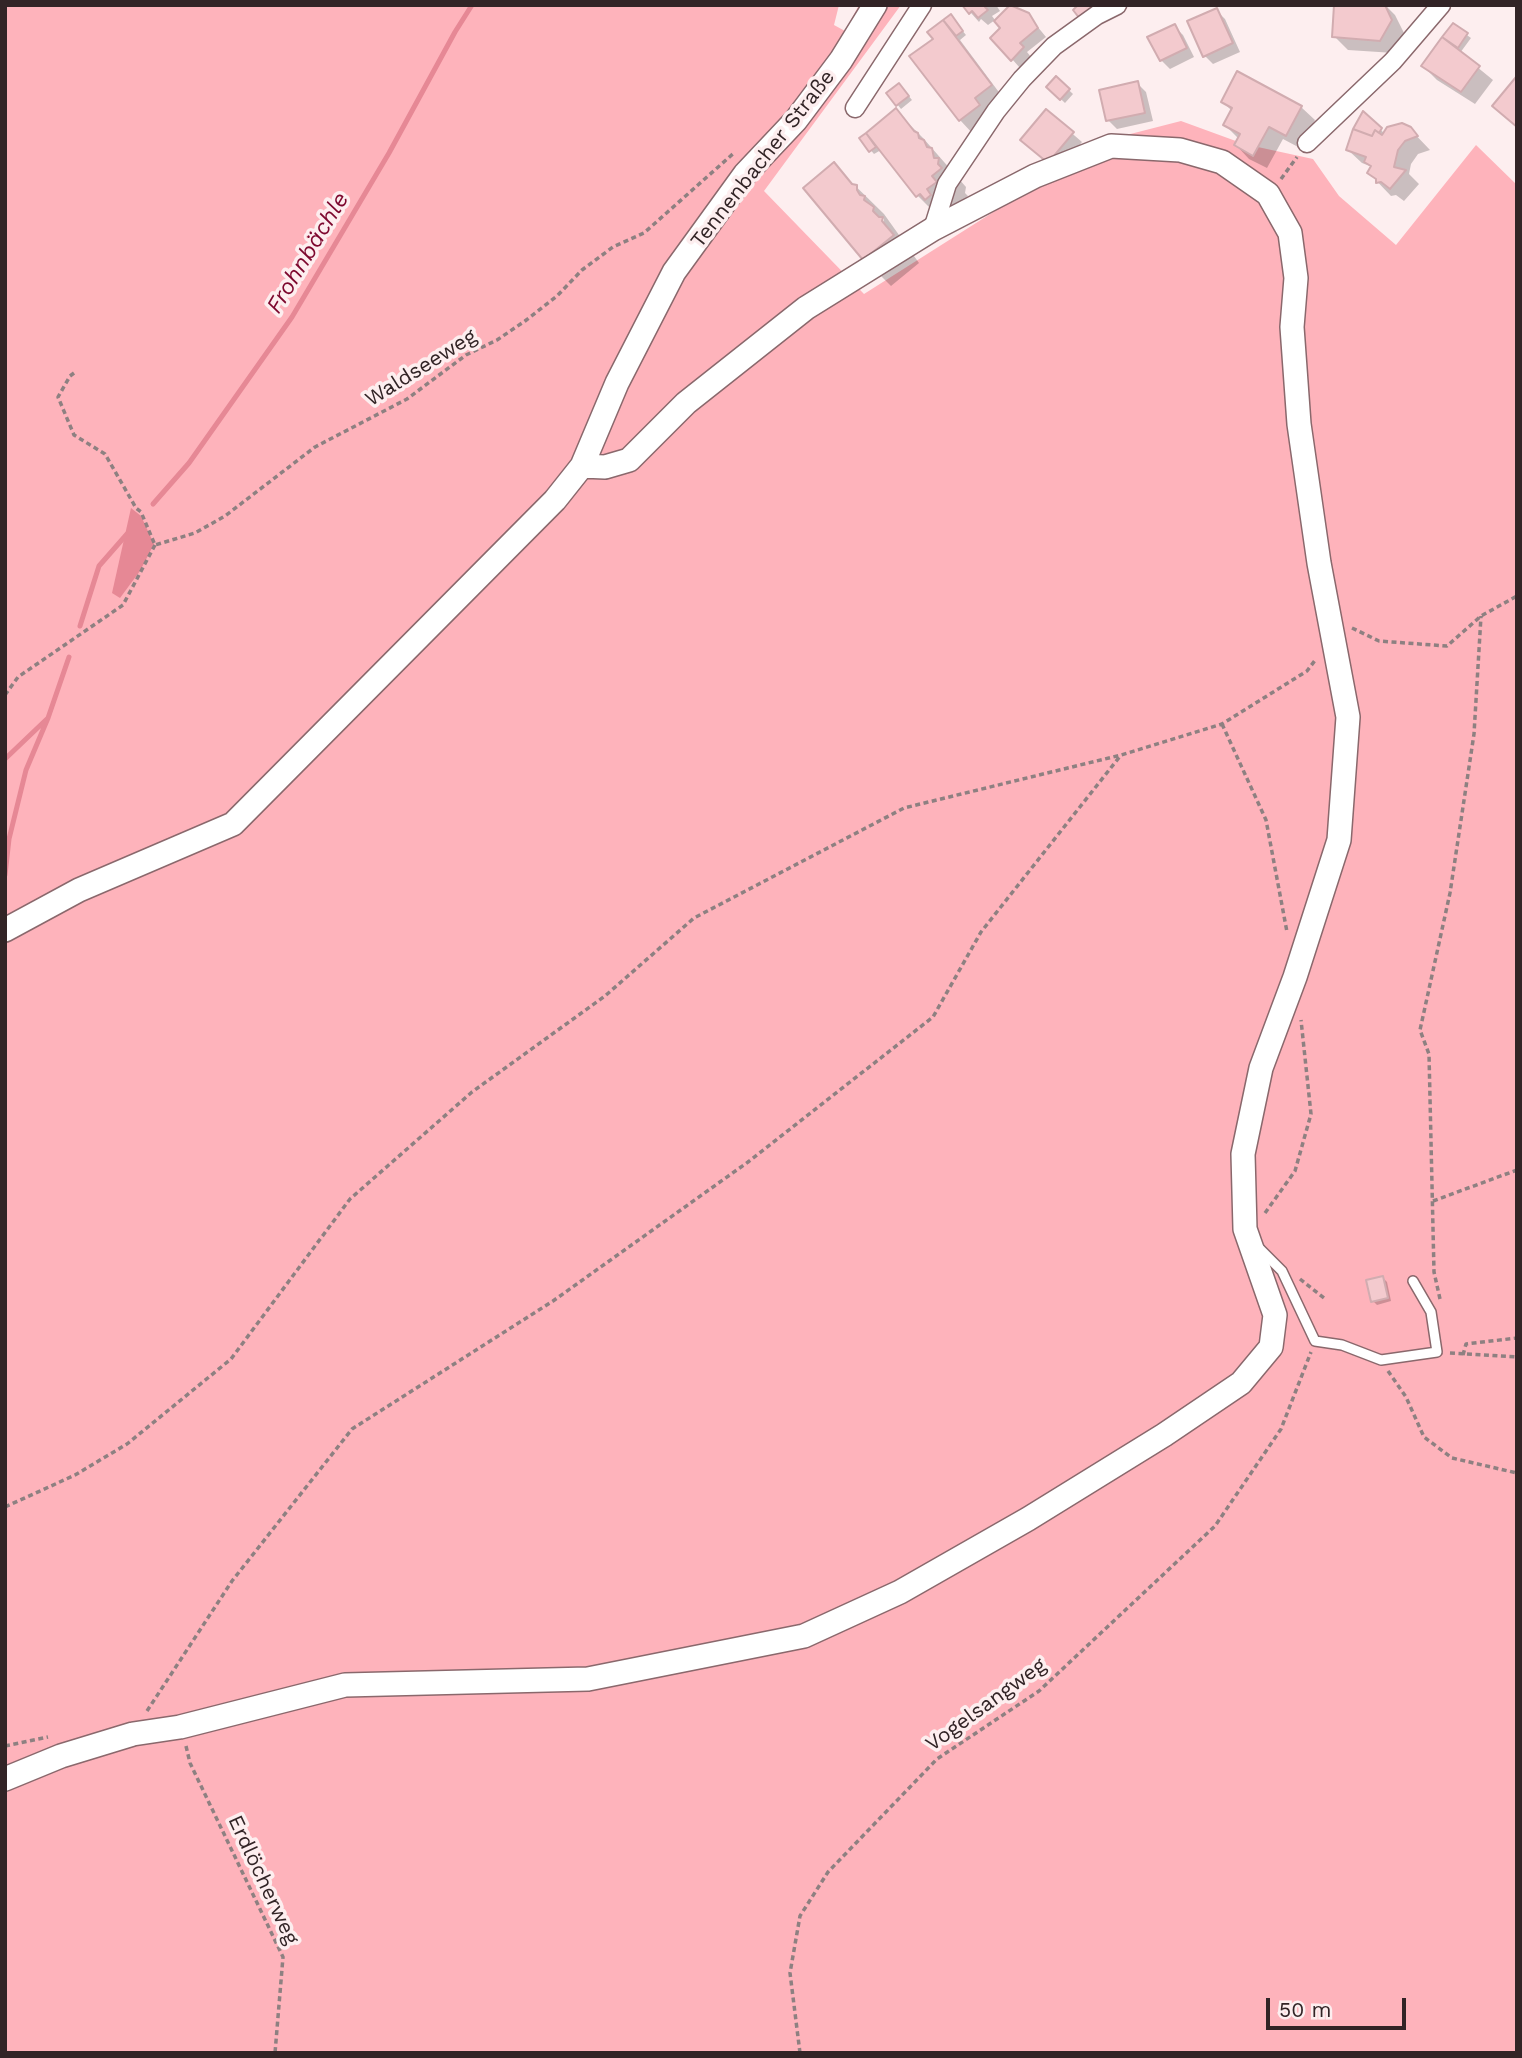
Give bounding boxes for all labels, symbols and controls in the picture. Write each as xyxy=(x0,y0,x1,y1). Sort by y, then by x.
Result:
street label: Tennenbacher Straße xyxy=(686,65,840,253)
water label: Frohnbächle xyxy=(261,187,355,319)
street label: Waldseeweg xyxy=(361,324,481,412)
street label: Vogelsangweg xyxy=(921,1653,1051,1757)
street label: Erdlöcherweg xyxy=(222,1811,304,1949)
scale bar xyxy=(1270,1984,1410,2028)
text: 50 m xyxy=(1279,1997,1331,2022)

